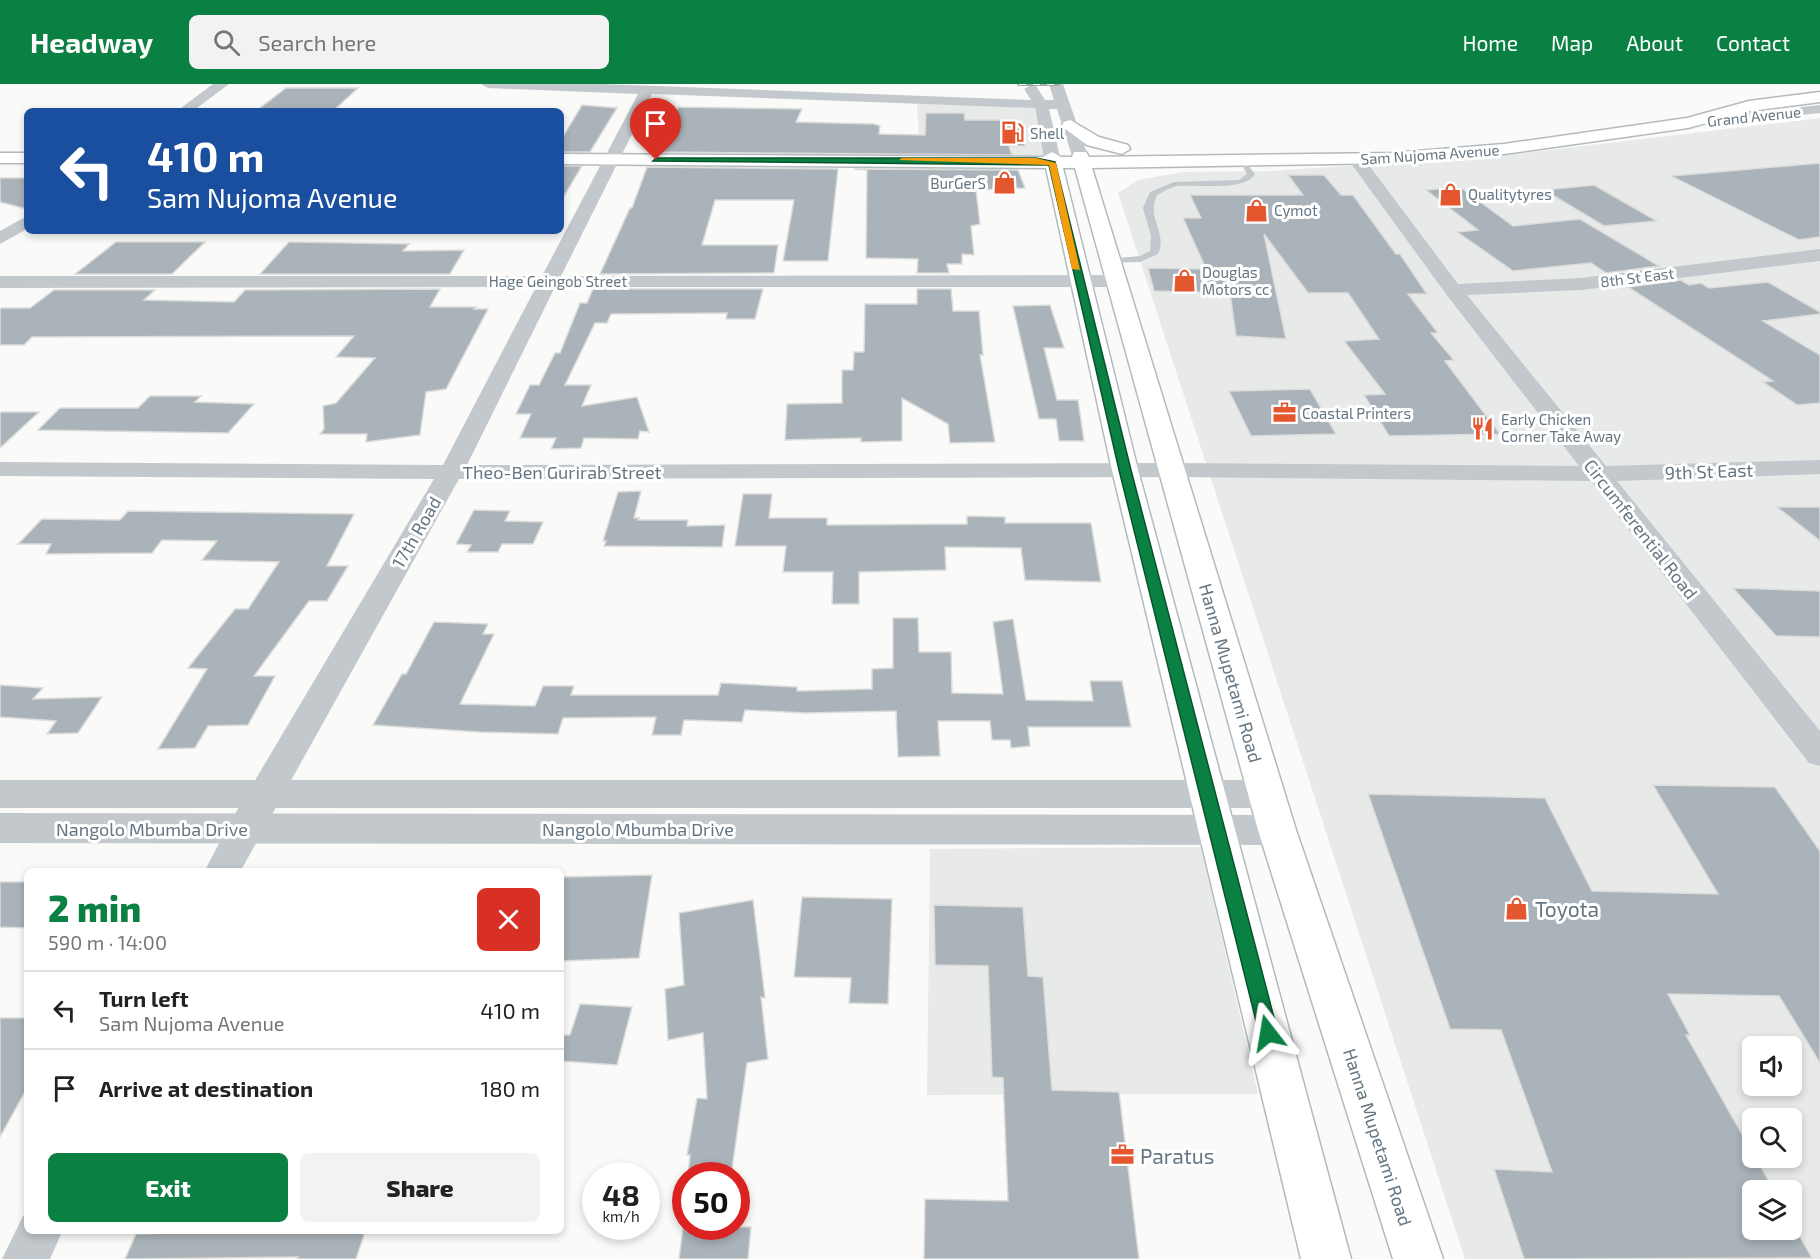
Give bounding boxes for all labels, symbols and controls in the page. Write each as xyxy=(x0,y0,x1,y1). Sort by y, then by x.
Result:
search box xyxy=(189,15,609,69)
text: Headway xyxy=(30,25,153,59)
icon: search xyxy=(210,26,243,59)
text: Search here xyxy=(258,29,376,55)
text: Home xyxy=(1462,30,1518,55)
text: Map xyxy=(1551,30,1593,55)
text: About xyxy=(1626,30,1683,55)
text: Contact xyxy=(1716,30,1790,55)
pin xyxy=(630,98,681,160)
street label: Grand Avenue xyxy=(1706,102,1802,130)
icon: arrive xyxy=(639,107,672,140)
fuel station icon: Shell xyxy=(999,120,1025,146)
place label: Shell xyxy=(1030,124,1065,142)
text: 410 m xyxy=(147,130,264,180)
icon: left xyxy=(48,132,126,210)
street label: Sam Nujoma Avenue xyxy=(1360,140,1500,169)
shop icon: BurGerS xyxy=(991,170,1017,196)
place label: BurGerS xyxy=(930,174,986,192)
text: Sam Nujoma Avenue xyxy=(147,181,397,213)
shop icon: Qualitytyres xyxy=(1437,181,1463,207)
place label: Qualitytyres xyxy=(1468,185,1552,204)
shop icon: Cymot xyxy=(1243,197,1269,223)
place label: Cymot xyxy=(1274,201,1318,219)
place label: Douglas Motors cc xyxy=(1202,263,1269,298)
street label: 8th St East xyxy=(1599,264,1675,290)
shop icon: Douglas Motors cc xyxy=(1171,268,1197,294)
street label: Hage Geingob Street xyxy=(489,272,627,290)
office icon: Coastal Printers xyxy=(1271,400,1297,426)
place label: Coastal Printers xyxy=(1302,404,1411,422)
place label: Early Chicken Corner Take Away xyxy=(1501,410,1621,445)
restaurant icon: Early Chicken Corner Take Away xyxy=(1470,415,1496,441)
street label: Circumferential Road xyxy=(1580,455,1702,603)
street label: 9th St East xyxy=(1664,458,1754,484)
street label: Theo-Ben Gurirab Street xyxy=(463,461,662,483)
street label: 17th Road xyxy=(387,492,445,572)
street label: Hanna Mupetami Road xyxy=(1195,581,1267,765)
street label: Nangolo Mbumba Drive xyxy=(56,818,248,840)
street label: Nangolo Mbumba Drive xyxy=(542,818,734,840)
text: 2 min xyxy=(48,886,141,929)
button: close xyxy=(477,888,540,951)
shop icon: Toyota xyxy=(1504,895,1530,921)
place label: Toyota xyxy=(1535,896,1599,921)
text: 590 m · 14:00 xyxy=(48,930,167,954)
text: Turn left xyxy=(99,985,188,1011)
icon: left xyxy=(48,994,81,1027)
text: 410 m xyxy=(480,997,540,1023)
position arrow xyxy=(1236,1001,1300,1065)
text: Sam Nujoma Avenue xyxy=(99,1011,285,1035)
map controls xyxy=(1742,1036,1802,1240)
button: sound xyxy=(1742,1036,1802,1096)
street label: Hanna Mupetami Road xyxy=(1339,1045,1417,1229)
icon: arrive xyxy=(48,1072,81,1105)
text: Arrive at destination xyxy=(99,1075,313,1101)
text: 180 m xyxy=(480,1075,540,1101)
button: search xyxy=(1742,1108,1802,1168)
office icon: Paratus xyxy=(1109,1142,1135,1168)
place label: Paratus xyxy=(1140,1143,1214,1168)
button: Exit xyxy=(48,1153,288,1222)
button: Share xyxy=(300,1153,540,1222)
speed limit sign: 50 xyxy=(672,1162,750,1240)
text: 48 xyxy=(602,1176,640,1212)
button: layers xyxy=(1742,1180,1802,1240)
text: km/h xyxy=(602,1207,640,1225)

